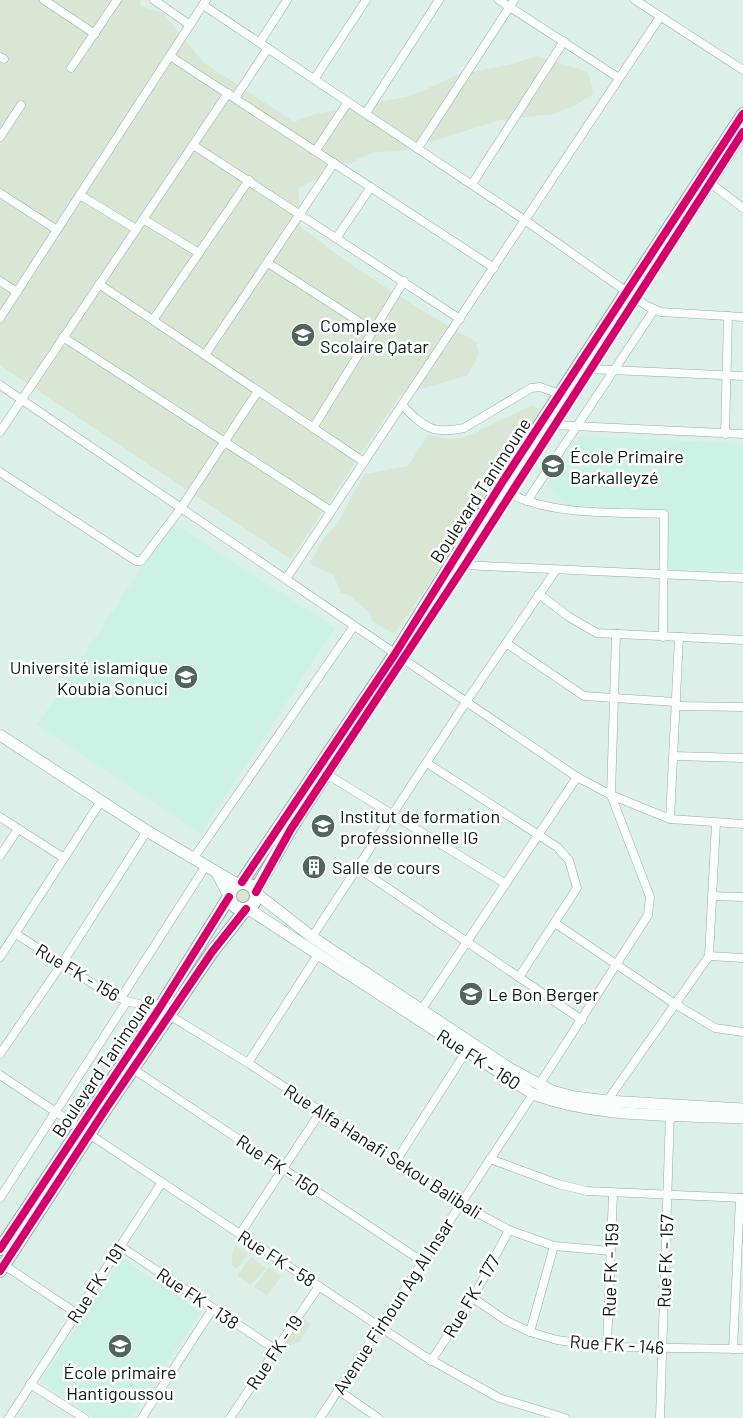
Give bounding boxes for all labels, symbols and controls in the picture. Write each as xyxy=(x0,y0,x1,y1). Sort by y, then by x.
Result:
place label: Complexe Scolaire Qatar xyxy=(320,314,429,357)
school or university icon: Complexe Scolaire Qatar xyxy=(290,322,316,348)
street label: Boulevard Tanimoune xyxy=(425,413,535,567)
place label: École Primaire Barkalleyzé xyxy=(570,445,684,488)
school or university icon: École Primaire Barkalleyzé xyxy=(540,453,566,479)
place label: Université islamique Koubia Sonuci xyxy=(10,656,168,699)
school or university icon: Université islamique Koubia Sonuci xyxy=(173,664,199,690)
place label: Institut de formation professionnelle IG xyxy=(340,805,500,848)
school or university icon: Institut de formation professionnelle IG xyxy=(310,813,336,839)
building icon: Salle de cours xyxy=(301,854,327,880)
place label: Salle de cours xyxy=(332,856,440,878)
street label: Rue FK - 156 xyxy=(32,938,124,1006)
school or university icon: Le Bon Berger xyxy=(458,981,484,1007)
place label: Le Bon Berger xyxy=(488,983,599,1005)
street label: Boulevard Tanimoune xyxy=(47,989,159,1141)
street label: Rue FK - 160 xyxy=(433,1024,525,1094)
street label: Rue Alfa Hanafi Sekou Balibali xyxy=(280,1079,486,1223)
street label: Rue FK - 150 xyxy=(232,1129,324,1201)
street label: Avenue Firhoun Ag Al Insar xyxy=(328,1213,458,1398)
street label: Rue FK - 157 xyxy=(652,1213,678,1308)
street label: Rue FK - 159 xyxy=(597,1222,623,1318)
street label: Rue FK - 58 xyxy=(234,1225,320,1291)
street label: Rue FK - 191 xyxy=(62,1239,130,1327)
street label: Rue FK - 177 xyxy=(438,1250,505,1341)
street label: Rue FK - 138 xyxy=(153,1263,243,1333)
street label: Rue FK - 19 xyxy=(241,1311,307,1393)
street label: Rue FK - 146 xyxy=(569,1330,665,1358)
school or university icon: École primaire Hantigoussou xyxy=(107,1333,133,1359)
place label: École primaire Hantigoussou xyxy=(63,1361,177,1404)

